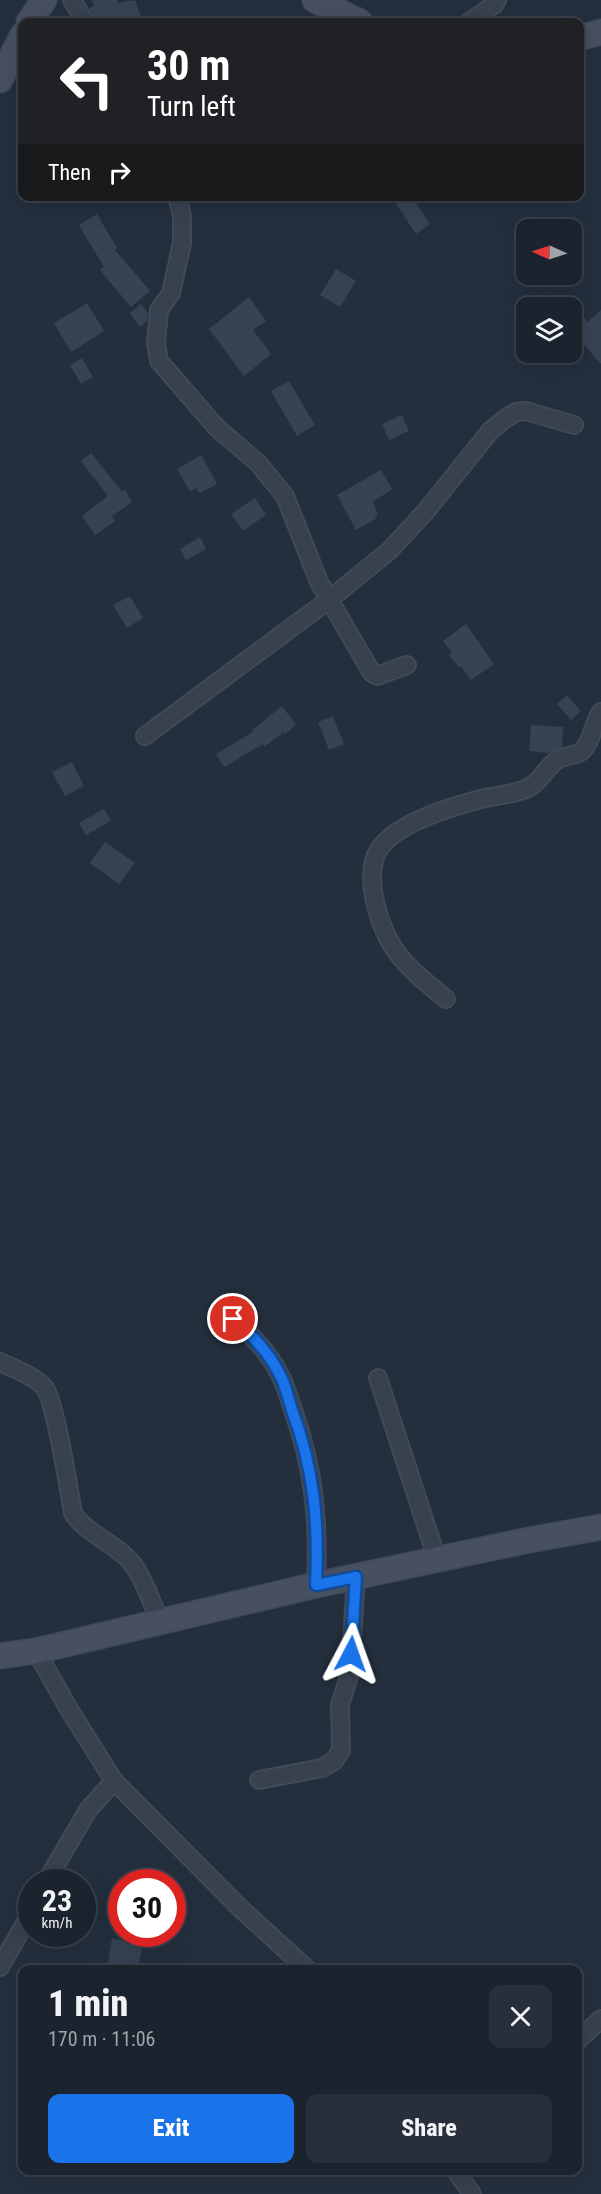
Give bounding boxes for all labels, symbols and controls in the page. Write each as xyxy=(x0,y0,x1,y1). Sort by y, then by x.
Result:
text: 30 m xyxy=(147,41,230,90)
icon: left xyxy=(48,42,126,120)
text: Turn left xyxy=(147,91,236,123)
icon: right xyxy=(103,156,136,189)
text: Then xyxy=(48,160,91,185)
north arrow xyxy=(516,219,582,285)
map controls xyxy=(516,219,582,363)
button: layers xyxy=(516,297,582,363)
pin xyxy=(207,1293,258,1344)
icon: arrive xyxy=(216,1302,249,1335)
position arrow xyxy=(319,1622,383,1686)
speed limit sign: 30 xyxy=(108,1869,186,1947)
text: 23 xyxy=(42,1883,72,1918)
text: km/h xyxy=(42,1914,72,1932)
text: 1 min xyxy=(48,1983,128,2025)
button: close xyxy=(489,1985,552,2048)
text: 170 m · 11:06 xyxy=(48,2027,155,2051)
button: Exit xyxy=(48,2094,294,2163)
button: Share xyxy=(306,2094,552,2163)

